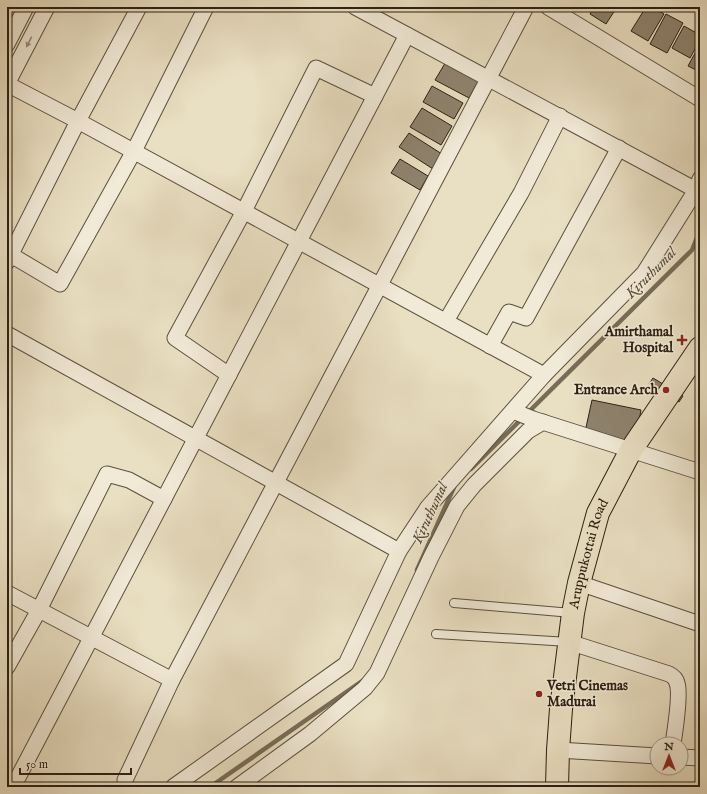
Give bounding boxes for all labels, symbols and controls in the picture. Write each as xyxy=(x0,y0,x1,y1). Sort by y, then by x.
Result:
one-way arrow xyxy=(26,36,32,47)
water label: Kiruthumal xyxy=(621,242,682,303)
place label: Amirthamal Hospital xyxy=(604,323,674,357)
marker: Amirthamal Hospital xyxy=(676,334,688,346)
place label: Entrance Arch xyxy=(574,381,659,399)
marker: Entrance Arch xyxy=(661,385,671,395)
water label: Kiruthumal xyxy=(407,478,453,547)
street label: Aruppukottai Road xyxy=(565,495,613,611)
place label: Vetri Cinemas Madurai xyxy=(546,677,628,711)
marker: Vetri Cinemas Madurai xyxy=(534,689,544,699)
north arrow xyxy=(649,736,689,776)
text: N xyxy=(663,740,674,754)
scale bar xyxy=(20,750,131,776)
text: 50 m xyxy=(26,757,48,772)

